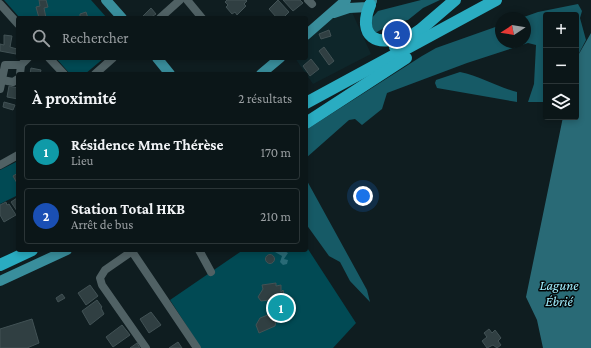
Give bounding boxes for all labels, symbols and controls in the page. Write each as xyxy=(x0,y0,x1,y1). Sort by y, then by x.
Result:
north arrow xyxy=(495,12,531,48)
map controls xyxy=(543,12,579,120)
button: + xyxy=(543,12,579,48)
search box xyxy=(16,16,308,60)
pin: 2 xyxy=(384,19,410,49)
icon: search xyxy=(30,27,52,49)
text: Rechercher xyxy=(62,30,129,46)
button: − xyxy=(543,48,579,84)
button: layers xyxy=(543,84,579,120)
text: À proximité xyxy=(32,89,116,108)
text: 2 résultats xyxy=(238,91,292,106)
text: Résidence Mme Thérèse xyxy=(71,137,223,153)
text: 1 xyxy=(44,145,48,160)
text: 170 m xyxy=(261,145,291,160)
text: Lieu xyxy=(71,153,94,168)
your location xyxy=(353,186,373,206)
text: Station Total HKB xyxy=(71,201,185,217)
text: 2 xyxy=(43,209,49,224)
text: 210 m xyxy=(260,209,291,224)
text: Arrêt de bus xyxy=(71,217,133,232)
water label: Lagune Ébrié xyxy=(539,277,579,309)
pin: 1 xyxy=(268,293,294,323)

